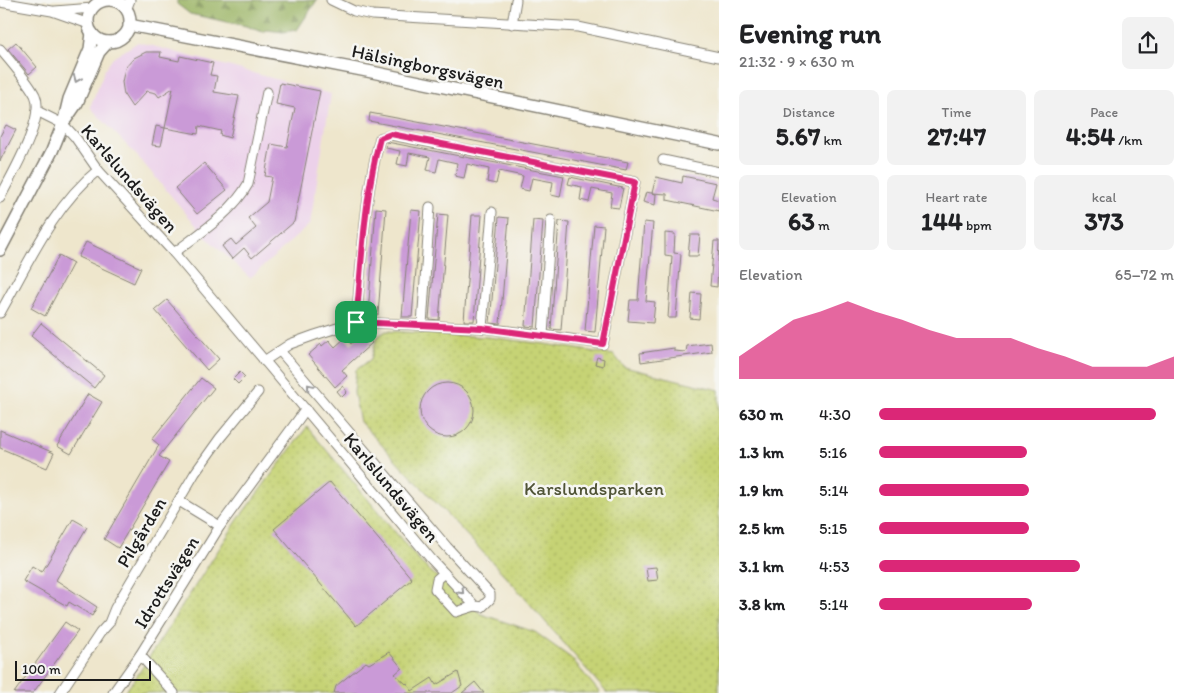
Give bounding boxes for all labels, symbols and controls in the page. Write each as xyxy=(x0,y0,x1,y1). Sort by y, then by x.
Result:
text: Evening run xyxy=(739,16,881,50)
button: share xyxy=(1122,17,1174,69)
street label: Hälsingborgsvägen xyxy=(350,39,506,94)
text: 21:32 · 9 × 630 m xyxy=(739,52,854,71)
one-way arrow xyxy=(73,74,84,83)
text: Distance xyxy=(783,104,835,121)
text: Time xyxy=(942,104,971,121)
text: Pace xyxy=(1090,104,1118,121)
street label: Karlslundsvägen xyxy=(76,119,183,238)
text: 5.67 xyxy=(776,121,820,151)
text: 27:47 xyxy=(927,121,986,151)
text: 4:54 xyxy=(1066,121,1115,151)
text: km xyxy=(820,132,842,149)
text: /km xyxy=(1115,132,1143,149)
text: Elevation xyxy=(781,189,837,206)
text: Heart rate xyxy=(926,189,987,206)
text: kcal xyxy=(1092,189,1117,206)
text: 63 xyxy=(788,206,815,236)
text: 144 xyxy=(921,206,963,236)
text: 373 xyxy=(1084,206,1124,236)
text: m xyxy=(815,217,830,234)
text: bpm xyxy=(963,217,992,234)
text: Elevation xyxy=(739,265,803,284)
text: 65–72 m xyxy=(1115,265,1174,284)
pin xyxy=(335,301,377,343)
icon: arrive xyxy=(342,308,370,336)
one-way arrow xyxy=(308,384,316,393)
text: 630 m xyxy=(739,405,783,424)
text: 4:30 xyxy=(819,405,851,424)
street label: Karlslundsvägen xyxy=(339,428,444,547)
text: 1.3 km xyxy=(739,443,784,462)
text: 5:16 xyxy=(819,443,847,462)
park label: Karslundsparken xyxy=(524,477,664,500)
text: 1.9 km xyxy=(739,481,783,500)
text: 5:14 xyxy=(819,481,848,500)
street label: Pilgården xyxy=(112,493,171,572)
text: 2.5 km xyxy=(739,519,785,538)
text: 5:15 xyxy=(819,519,847,538)
street label: Idrottsvägen xyxy=(129,532,204,633)
text: 3.1 km xyxy=(739,557,784,576)
text: 4:53 xyxy=(819,557,850,576)
one-way arrow xyxy=(455,586,464,595)
text: 3.8 km xyxy=(739,595,785,614)
text: 5:14 xyxy=(819,595,848,614)
scale bar xyxy=(15,658,151,681)
text: 100 m xyxy=(22,661,61,678)

